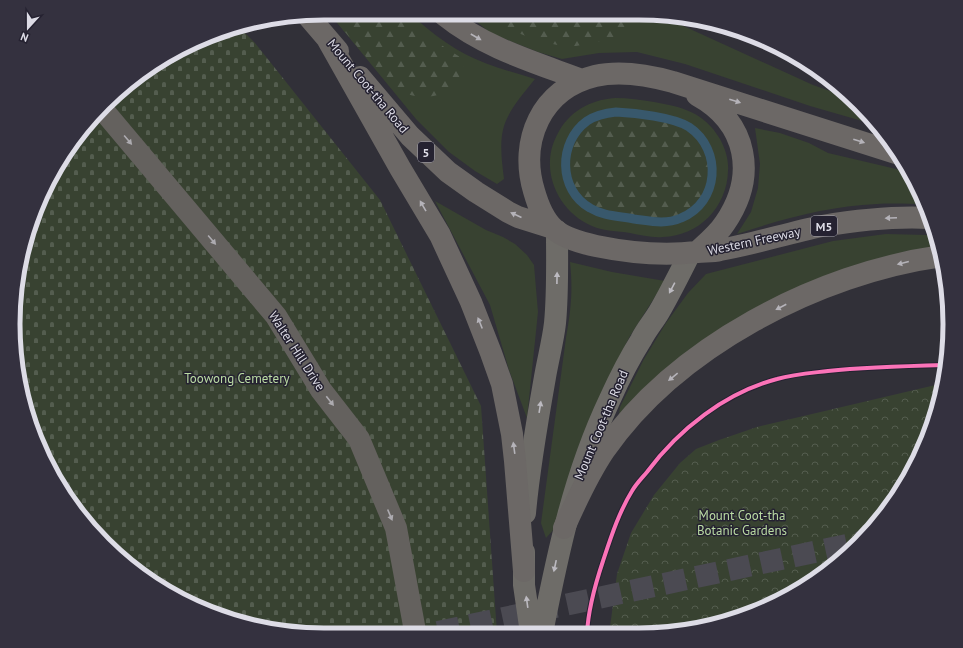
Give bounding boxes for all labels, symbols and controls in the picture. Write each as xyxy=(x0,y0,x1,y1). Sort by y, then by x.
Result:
north arrow xyxy=(8,8,48,48)
text: N xyxy=(19,30,30,45)
one-way arrow xyxy=(471,34,482,40)
street label: Mount Coot-tha Road xyxy=(324,35,412,137)
one-way arrow xyxy=(729,98,741,104)
one-way arrow xyxy=(124,135,133,146)
one-way arrow xyxy=(853,138,865,144)
road number: 5 xyxy=(418,142,434,162)
one-way arrow xyxy=(420,200,427,212)
one-way arrow xyxy=(510,212,521,218)
one-way arrow xyxy=(885,214,897,221)
road number: M5 xyxy=(811,216,837,236)
street label: Western Freeway xyxy=(706,223,802,259)
one-way arrow xyxy=(207,234,216,245)
one-way arrow xyxy=(897,260,909,266)
one-way arrow xyxy=(554,271,560,284)
one-way arrow xyxy=(668,282,675,294)
one-way arrow xyxy=(776,303,787,310)
street label: Walter Hill Drive xyxy=(265,308,329,394)
one-way arrow xyxy=(477,318,483,329)
street label: Mount Coot-tha Road xyxy=(570,367,632,483)
park label: Toowong Cemetery xyxy=(184,370,290,387)
one-way arrow xyxy=(667,373,678,382)
one-way arrow xyxy=(325,395,334,406)
one-way arrow xyxy=(537,401,543,413)
one-way arrow xyxy=(511,442,517,454)
park label: Mount Coot-tha Botanic Gardens xyxy=(697,507,787,539)
one-way arrow xyxy=(388,509,394,521)
one-way arrow xyxy=(552,560,558,572)
one-way arrow xyxy=(523,596,530,608)

